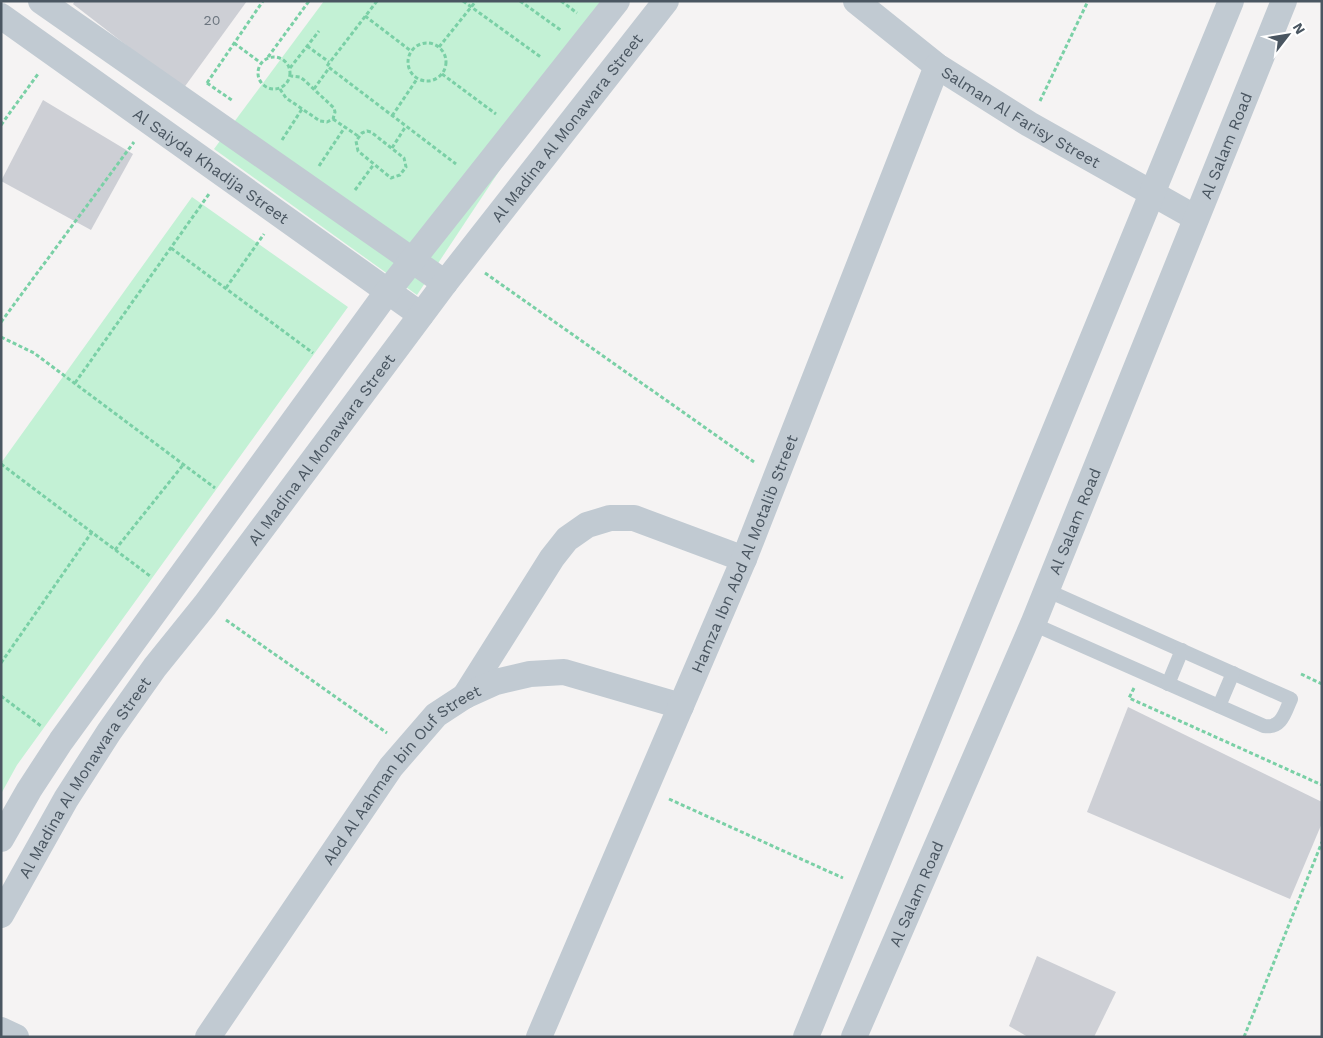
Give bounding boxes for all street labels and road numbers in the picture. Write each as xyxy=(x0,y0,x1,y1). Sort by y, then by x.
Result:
street label: Al Madina Al Monawara Street xyxy=(488,30,647,226)
street label: Salman Al Farisy Street xyxy=(938,62,1104,172)
street label: Al Salam Road xyxy=(1196,90,1256,202)
street label: Al Saiyda Khadija Street xyxy=(129,104,293,228)
street label: Al Madina Al Monawara Street xyxy=(244,350,399,549)
street label: Hamza Ibn Abd Al Motalib Street xyxy=(687,432,802,676)
street label: Al Salam Road xyxy=(1045,465,1105,577)
street label: Al Madina Al Monawara Street xyxy=(15,673,155,882)
street label: Abd Al Aahman bin Ouf Street xyxy=(319,681,484,868)
street label: Al Salam Road xyxy=(885,838,948,950)

